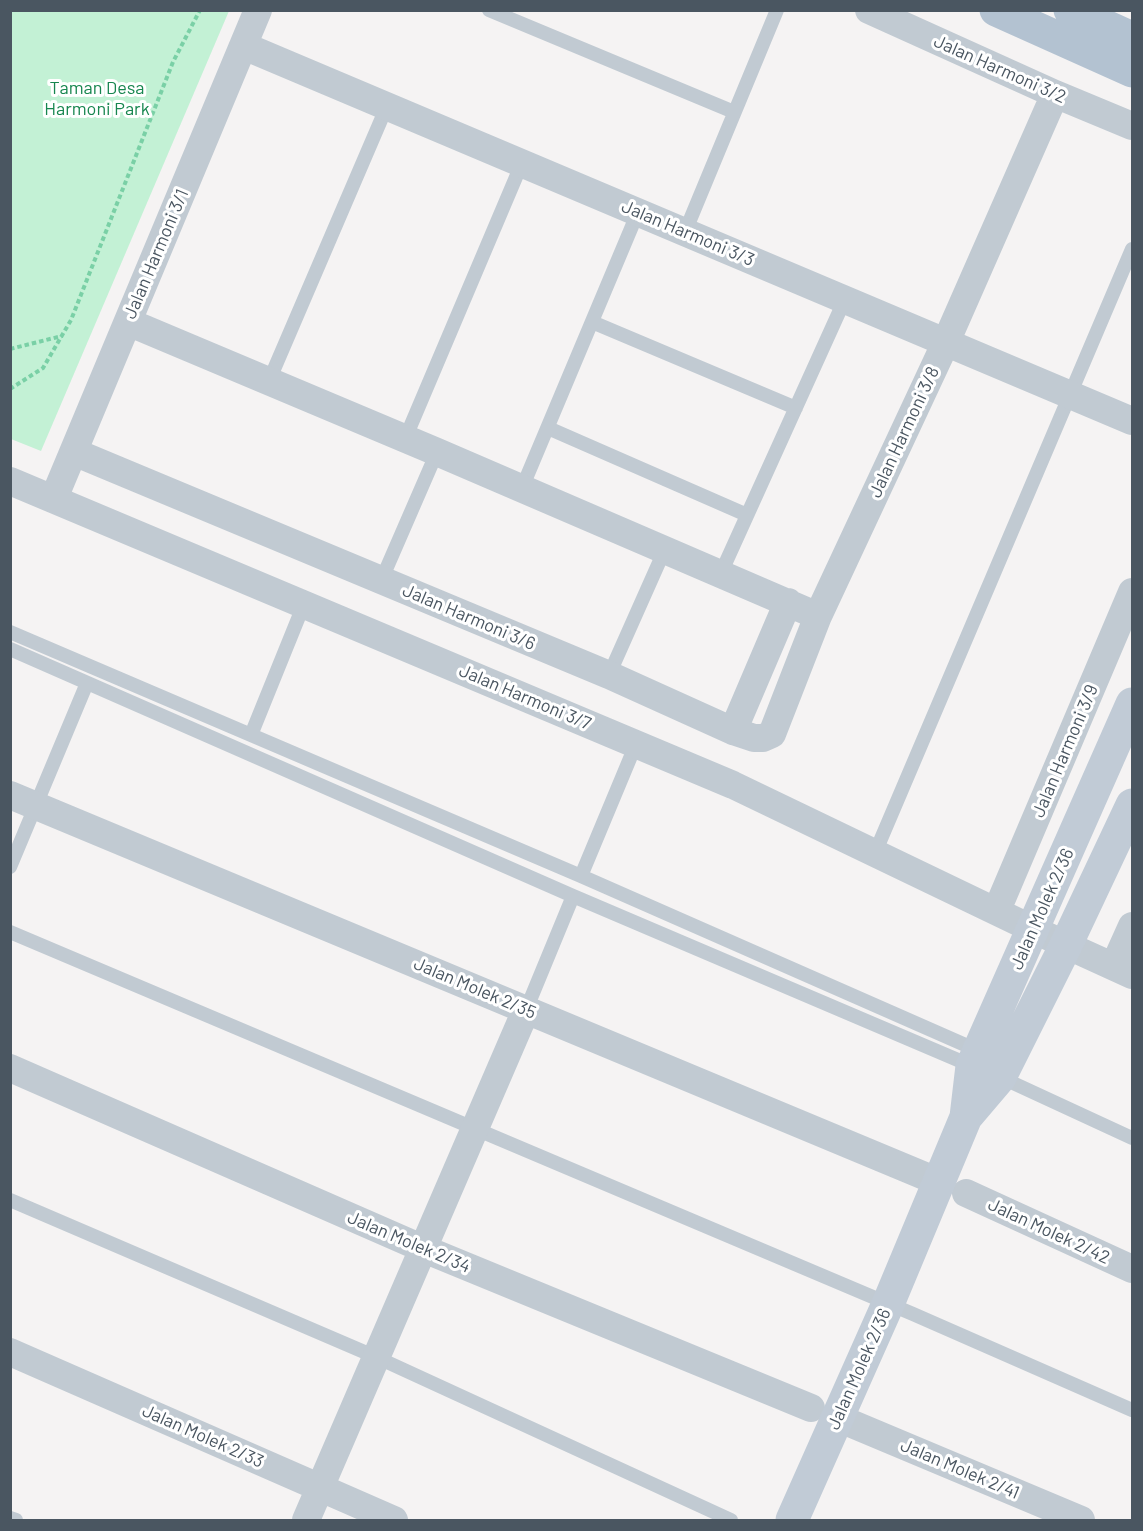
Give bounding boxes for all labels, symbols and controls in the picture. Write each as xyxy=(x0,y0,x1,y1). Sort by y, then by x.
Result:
street label: Jalan Harmoni 3/2 xyxy=(931,30,1069,108)
park label: Taman Desa Harmoni Park xyxy=(44,77,150,119)
street label: Jalan Harmoni 3/1 xyxy=(119,186,193,322)
street label: Jalan Harmoni 3/3 xyxy=(618,195,758,271)
street label: Jalan Harmoni 3/8 xyxy=(864,363,944,501)
street label: Jalan Harmoni 3/6 xyxy=(399,579,539,655)
street label: Jalan Harmoni 3/7 xyxy=(456,659,594,735)
street label: Jalan Harmoni 3/9 xyxy=(1027,681,1103,821)
street label: Jalan Molek 2/36 xyxy=(1006,845,1078,973)
street label: Jalan Molek 2/35 xyxy=(411,953,539,1023)
street label: Jalan Molek 2/42 xyxy=(985,1193,1113,1269)
street label: Jalan Molek 2/34 xyxy=(344,1206,474,1278)
street label: Jalan Molek 2/36 xyxy=(823,1305,895,1433)
street label: Jalan Molek 2/33 xyxy=(139,1400,267,1472)
street label: Jalan Molek 2/41 xyxy=(897,1434,1023,1504)

